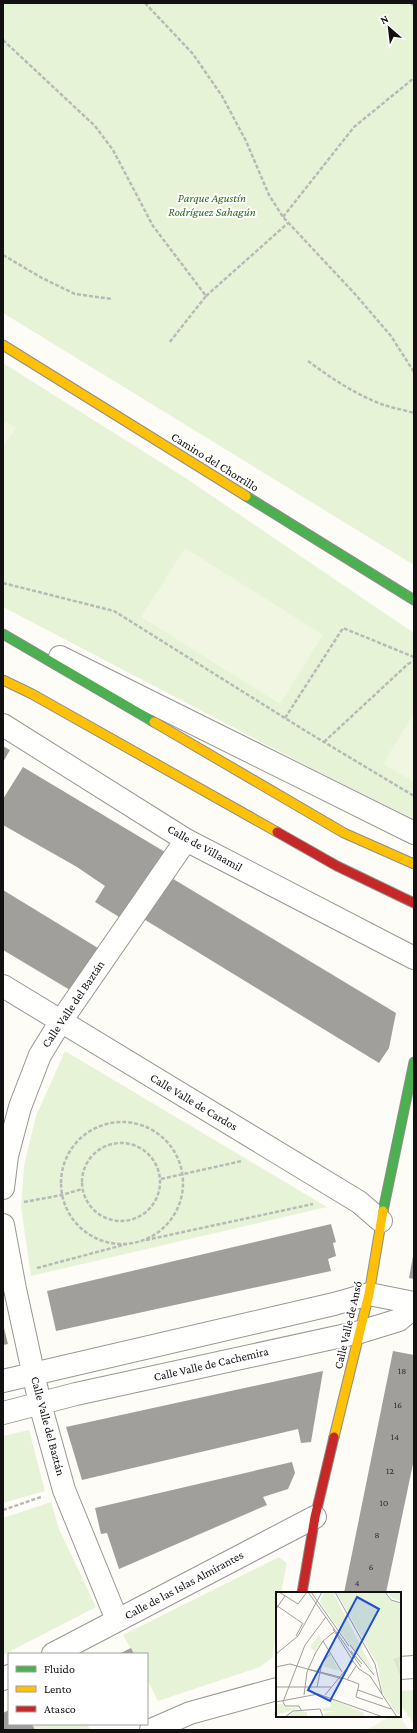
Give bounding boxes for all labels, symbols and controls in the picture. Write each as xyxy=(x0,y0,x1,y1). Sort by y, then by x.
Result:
north arrow xyxy=(369,8,409,48)
text: N xyxy=(378,12,391,26)
park label: Parque Agustín Rodríguez Sahagún xyxy=(168,191,256,219)
street label: Camino del Chorrillo xyxy=(169,429,261,495)
street label: Calle de Villaamil xyxy=(165,822,245,874)
street label: Calle Valle del Baztán xyxy=(39,957,108,1050)
street label: Calle Valle de Cardos xyxy=(148,1070,240,1134)
street label: Calle Valle de Ansó xyxy=(331,1280,365,1370)
street label: Calle Valle de Cachemira xyxy=(152,1344,270,1384)
house number: 18 xyxy=(398,1365,406,1376)
street label: Calle Valle del Baztán xyxy=(28,1375,68,1478)
house number: 16 xyxy=(394,1399,402,1410)
house number: 14 xyxy=(391,1431,399,1442)
house number: 12 xyxy=(386,1465,394,1476)
house number: 10 xyxy=(380,1497,389,1508)
house number: 8 xyxy=(374,1529,380,1540)
street label: Calle de las Islas Almirantes xyxy=(122,1548,246,1622)
house number: 6 xyxy=(368,1561,374,1572)
house number: 4 xyxy=(354,1577,360,1588)
inset map xyxy=(276,1592,401,1717)
legend xyxy=(8,1653,148,1725)
text: Fluido xyxy=(44,1662,75,1676)
text: Lento xyxy=(44,1682,72,1696)
text: Atasco xyxy=(44,1702,76,1716)

